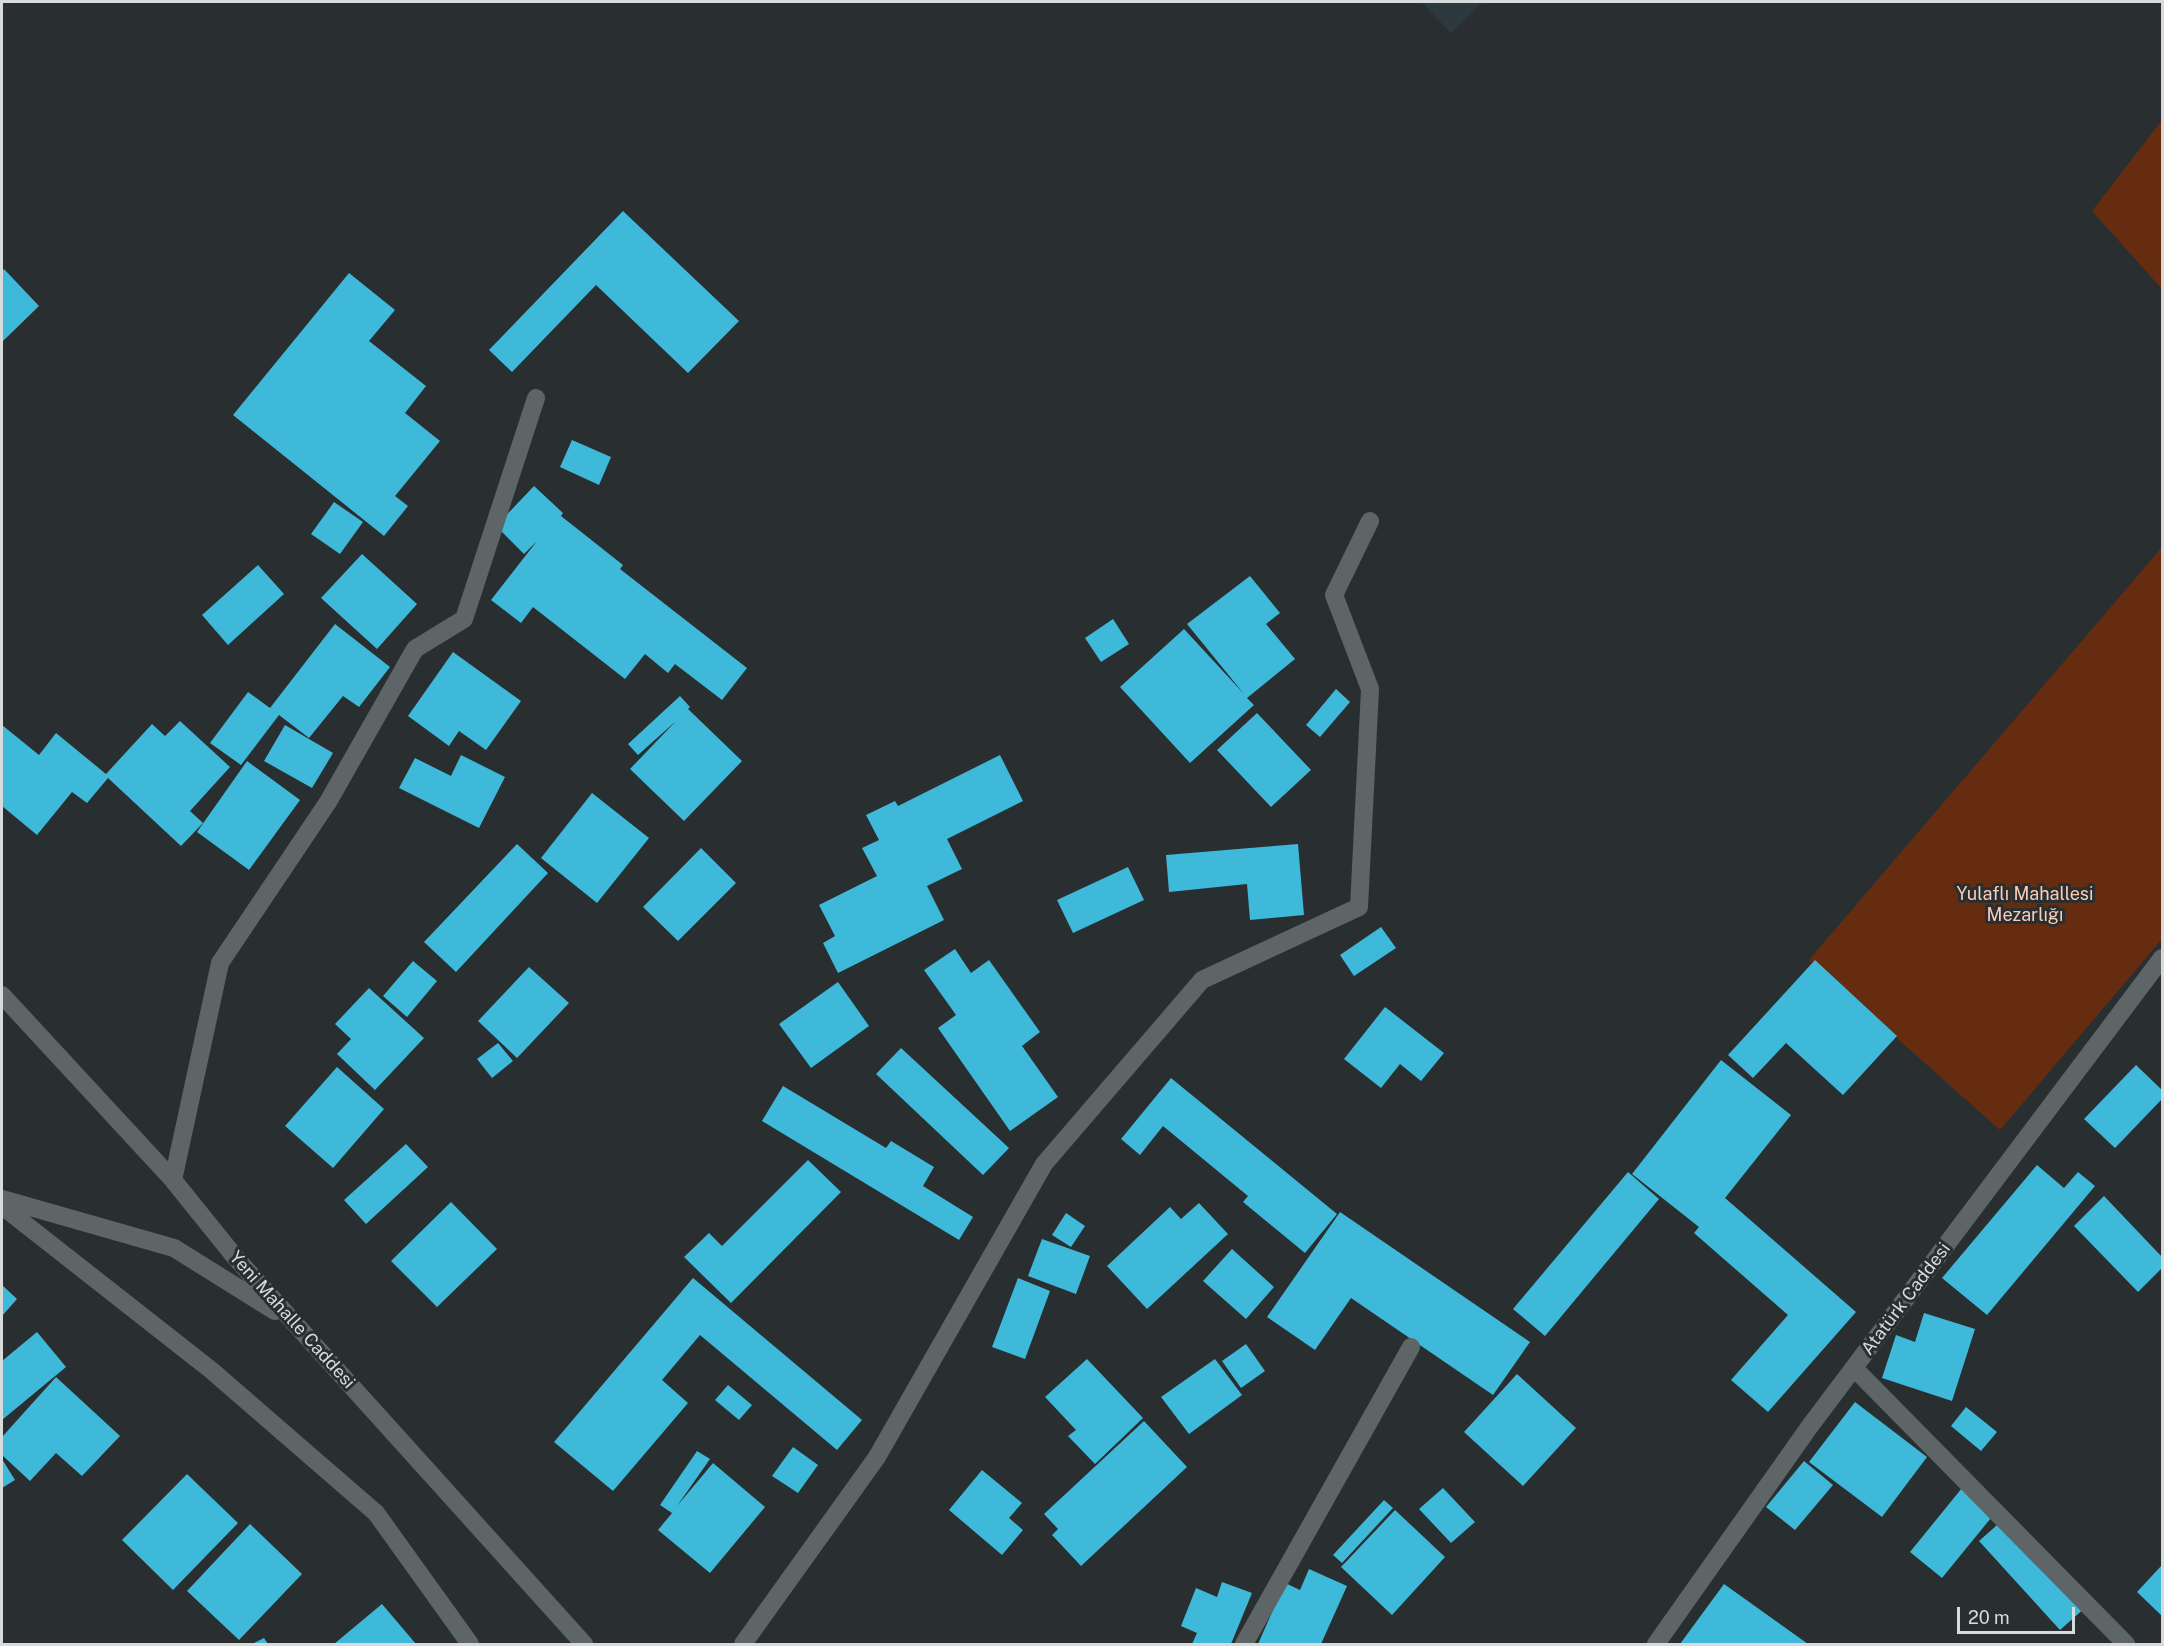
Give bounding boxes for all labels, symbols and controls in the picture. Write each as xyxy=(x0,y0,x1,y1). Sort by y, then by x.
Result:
park label: Yulaflı Mahallesi Mezarlığı xyxy=(1957,883,2093,926)
street label: Atatürk Caddesi xyxy=(1857,1239,1955,1359)
street label: Yeni Mahalle Caddesi xyxy=(225,1247,359,1393)
scale bar xyxy=(1960,1595,2078,1633)
text: 20 m xyxy=(1968,1607,2010,1628)

